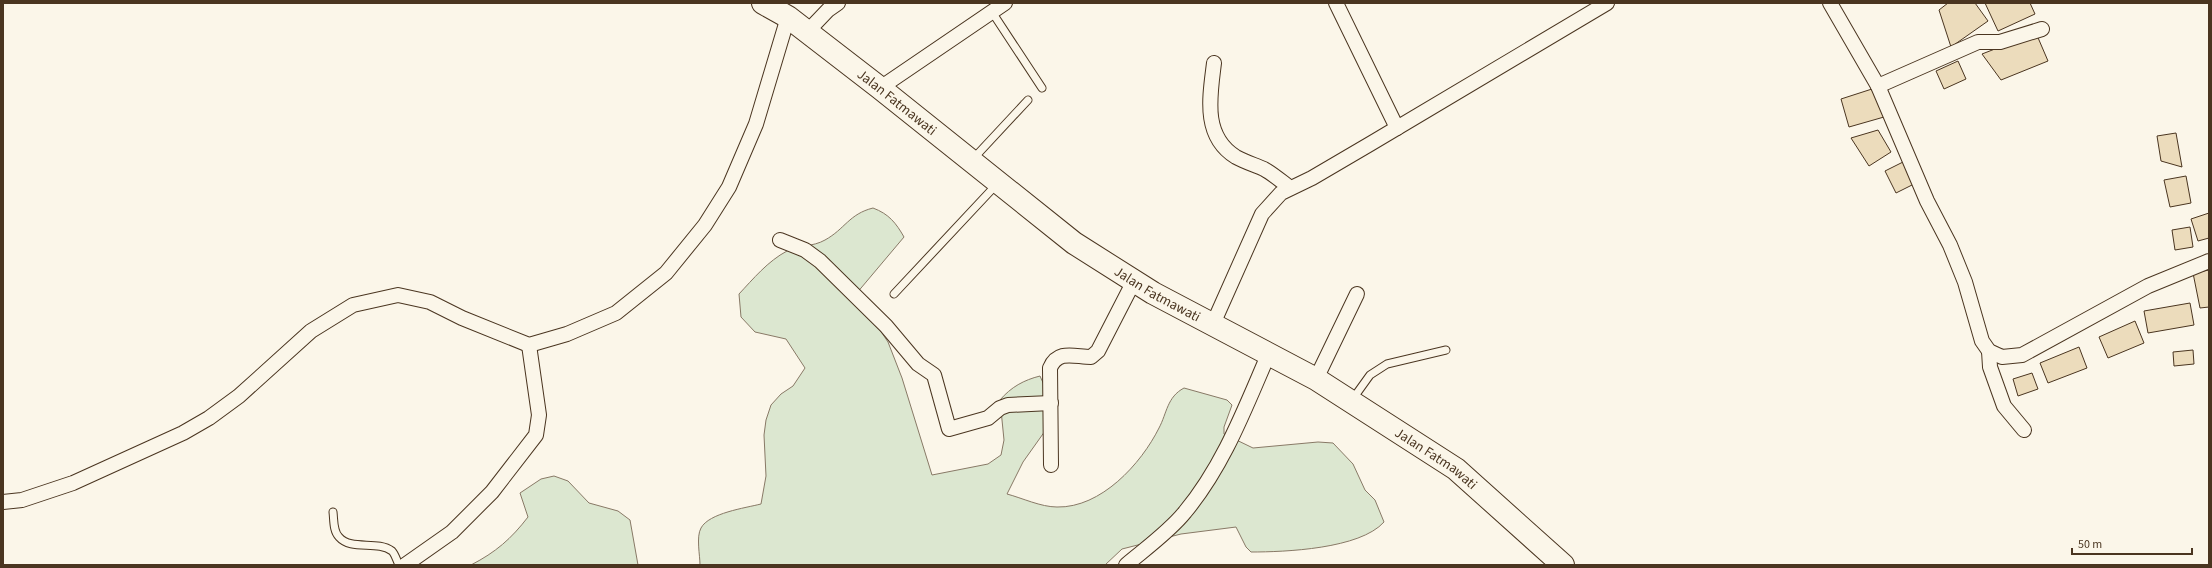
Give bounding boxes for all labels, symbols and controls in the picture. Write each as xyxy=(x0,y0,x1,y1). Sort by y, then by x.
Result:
street label: Jalan Fatmawati xyxy=(853,65,941,141)
street label: Jalan Fatmawati xyxy=(1110,262,1204,327)
street label: Jalan Fatmawati xyxy=(1391,423,1481,494)
scale bar xyxy=(2072,530,2192,556)
text: 50 m xyxy=(2078,536,2102,553)

